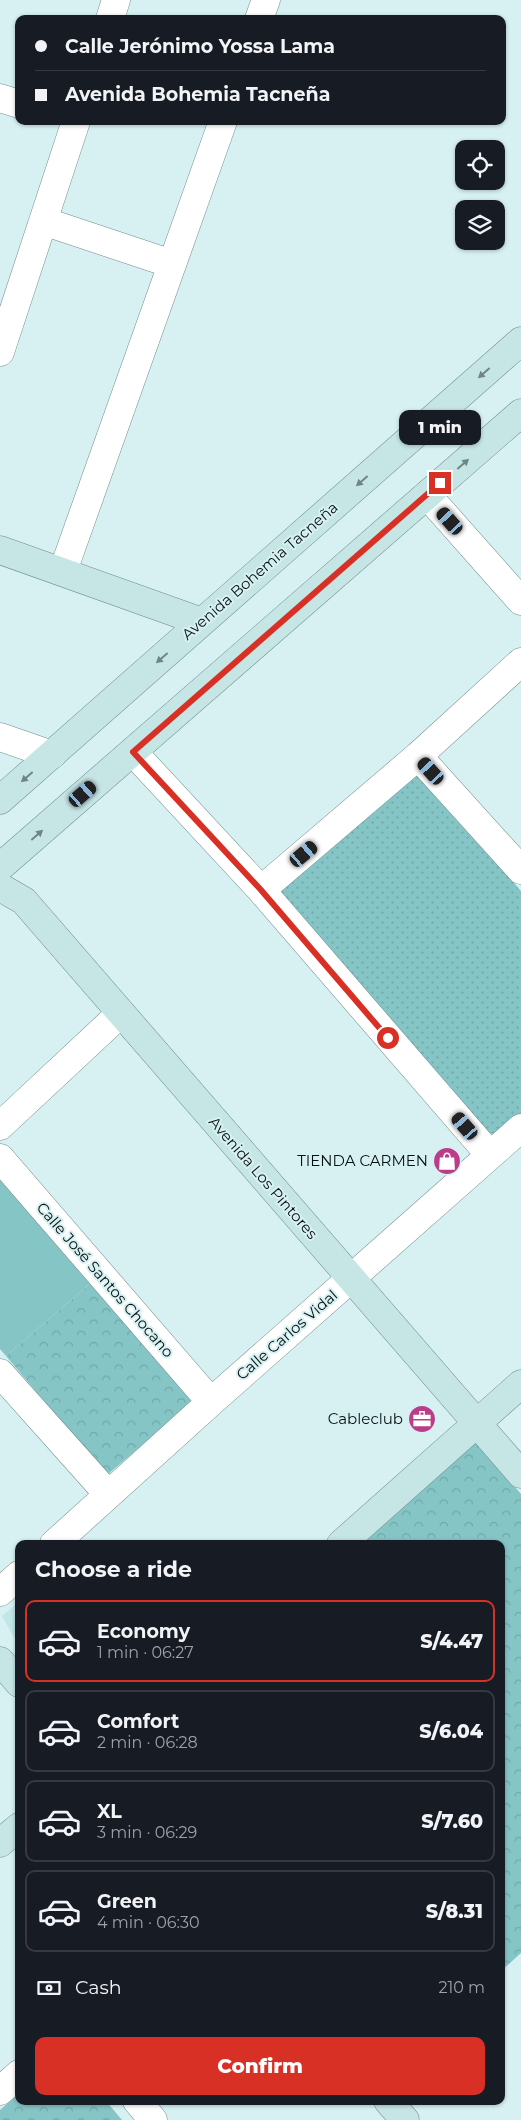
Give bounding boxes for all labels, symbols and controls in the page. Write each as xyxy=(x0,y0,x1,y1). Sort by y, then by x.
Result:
text: Calle Jerónimo Yossa Lama xyxy=(65,35,335,58)
text: Avenida Bohemia Tacneña xyxy=(65,83,330,106)
map controls xyxy=(455,140,505,250)
button: locate xyxy=(455,140,505,190)
button: layers xyxy=(455,200,505,250)
one-way arrow xyxy=(478,368,491,379)
callout: 1 min xyxy=(399,410,481,446)
text: 1 min xyxy=(418,418,462,437)
one-way arrow xyxy=(456,458,468,470)
route end xyxy=(429,472,451,494)
one-way arrow xyxy=(357,475,369,487)
street label: Avenida Bohemia Tacneña xyxy=(178,498,342,644)
car xyxy=(434,505,465,537)
one-way arrow xyxy=(155,652,168,663)
car xyxy=(415,755,446,787)
one-way arrow xyxy=(21,771,33,783)
car xyxy=(66,778,99,810)
one-way arrow xyxy=(30,829,42,841)
car xyxy=(287,839,320,869)
route start xyxy=(377,1027,399,1049)
car xyxy=(449,1110,480,1142)
street label: Avenida Los Pintores xyxy=(205,1112,322,1243)
shop icon: TIENDA CARMEN xyxy=(432,1146,462,1176)
place label: TIENDA CARMEN xyxy=(297,1151,428,1170)
street label: Calle José Santos Chocano xyxy=(33,1198,178,1361)
street label: Calle Carlos Vidal xyxy=(232,1286,341,1384)
office icon: Cableclub xyxy=(407,1404,437,1434)
place label: Cableclub xyxy=(328,1409,403,1428)
text: Choose a ride xyxy=(35,1556,192,1583)
icon: car xyxy=(37,1619,82,1664)
text: Economy xyxy=(97,1620,190,1643)
text: S/4.47 xyxy=(420,1630,483,1653)
text: 1 min · 06:27 xyxy=(97,1643,194,1662)
icon: car xyxy=(37,1709,82,1754)
text: Comfort xyxy=(97,1710,179,1733)
text: S/6.04 xyxy=(419,1720,483,1743)
text: 2 min · 06:28 xyxy=(97,1733,198,1752)
icon: car xyxy=(37,1799,82,1844)
text: XL xyxy=(97,1800,122,1823)
text: S/7.60 xyxy=(421,1810,483,1833)
text: 3 min · 06:29 xyxy=(97,1823,197,1842)
icon: car xyxy=(37,1889,82,1934)
text: Green xyxy=(97,1890,157,1913)
text: S/8.31 xyxy=(426,1900,483,1923)
text: 4 min · 06:30 xyxy=(97,1913,200,1932)
icon: cash xyxy=(35,1974,63,2002)
text: Cash xyxy=(75,1976,122,1999)
text: 210 m xyxy=(438,1978,485,1997)
button: Confirm xyxy=(35,2037,485,2095)

